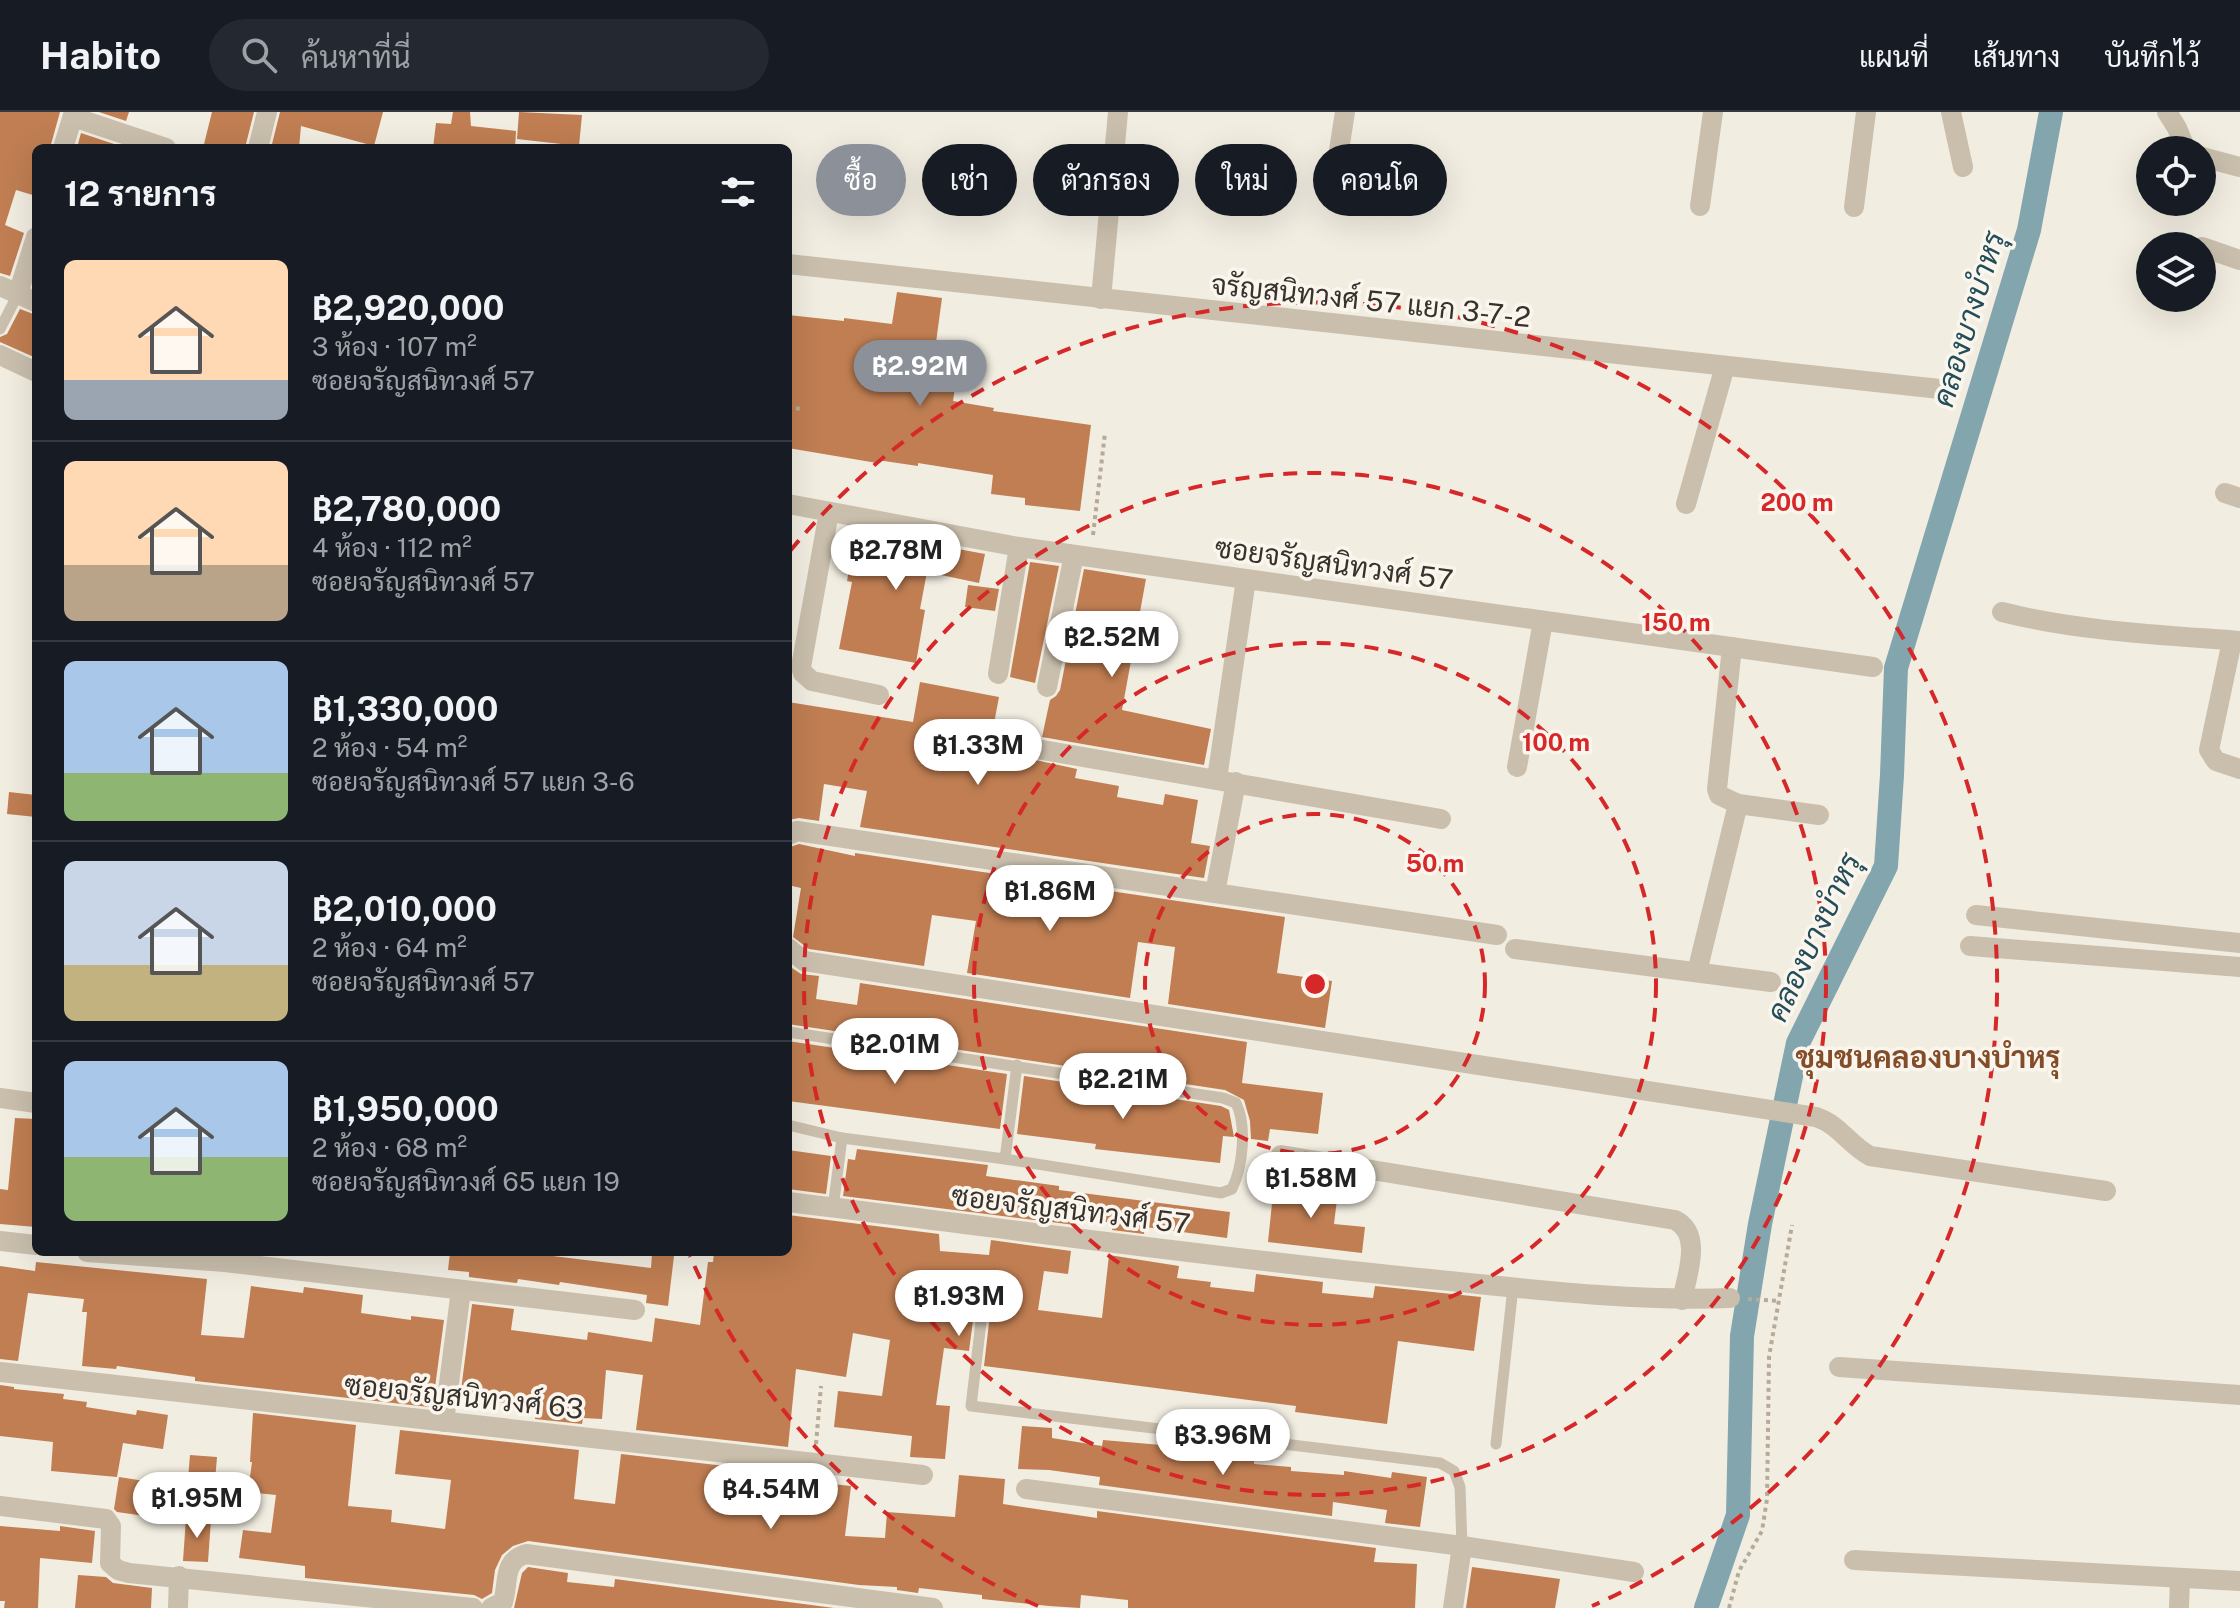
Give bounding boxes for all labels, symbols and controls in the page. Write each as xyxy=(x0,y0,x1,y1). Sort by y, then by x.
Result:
search box xyxy=(209,19,769,91)
text: Habito xyxy=(40,33,161,78)
icon: search xyxy=(237,33,281,77)
text: ค้นหาที่นี่ xyxy=(301,39,411,75)
text: แผนที่ xyxy=(1859,40,1929,73)
text: เส้นทาง xyxy=(1973,40,2060,73)
text: บันทึกไว้ xyxy=(2104,40,2200,73)
map controls xyxy=(2136,136,2216,312)
button: locate xyxy=(2136,136,2216,216)
chip: ซื้อ xyxy=(816,144,906,216)
chip: เช่า xyxy=(922,144,1017,216)
chip: ตัวกรอง xyxy=(1033,144,1179,216)
chip: ใหม่ xyxy=(1195,144,1297,216)
chip: คอนโด xyxy=(1313,144,1447,216)
icon: filters xyxy=(716,170,760,214)
text: 12 รายการ xyxy=(64,174,217,214)
water label: คลองบางบำหรุ xyxy=(1924,225,2016,412)
button: layers xyxy=(2136,232,2216,312)
street label: จรัญสนิทวงศ์ 57 แยก 3-7-2 xyxy=(1209,265,1533,335)
text: ฿2,920,000 xyxy=(312,288,504,328)
icon: home xyxy=(128,292,224,388)
text: 3 ห้อง · 107 m² xyxy=(312,331,477,362)
pin: ฿2.92M xyxy=(855,340,985,408)
text: ฿2.92M xyxy=(872,350,968,381)
text: ซอยจรัญสนิทวงศ์ 57 xyxy=(312,365,535,396)
text: 200 m xyxy=(1760,488,1834,516)
text: ฿2,780,000 xyxy=(312,489,501,529)
icon: home xyxy=(128,493,224,589)
pin: ฿2.78M xyxy=(831,524,961,592)
street label: ซอยจรัญสนิทวงศ์ 57 xyxy=(1213,528,1455,598)
text: 4 ห้อง · 112 m² xyxy=(312,532,472,563)
text: ฿2.78M xyxy=(849,534,943,565)
text: ซอยจรัญสนิทวงศ์ 57 xyxy=(312,566,535,597)
text: 150 m xyxy=(1642,608,1710,636)
pin: ฿2.52M xyxy=(1047,611,1177,679)
text: ฿2.52M xyxy=(1063,621,1161,652)
text: ฿1,330,000 xyxy=(312,689,498,729)
icon: home xyxy=(128,693,224,789)
pin: ฿1.33M xyxy=(913,719,1043,787)
text: 100 m xyxy=(1522,728,1590,756)
text: ฿1.33M xyxy=(932,729,1024,760)
text: 2 ห้อง · 54 m² xyxy=(312,732,467,763)
text: ซอยจรัญสนิทวงศ์ 57 แยก 3-6 xyxy=(312,766,635,797)
water label: คลองบางบำหรุ xyxy=(1758,846,1872,1029)
text: 50 m xyxy=(1406,849,1464,877)
pin: ฿1.86M xyxy=(985,865,1115,933)
text: ฿1.86M xyxy=(1004,875,1096,906)
text: ฿2,010,000 xyxy=(312,889,497,929)
icon: home xyxy=(128,893,224,989)
text: 2 ห้อง · 64 m² xyxy=(312,932,467,963)
text: ซอยจรัญสนิทวงศ์ 57 xyxy=(312,966,535,997)
centre of rings xyxy=(1301,970,1329,998)
pin: ฿2.01M xyxy=(830,1018,960,1086)
text: ฿2.01M xyxy=(850,1028,940,1059)
district label: ชุมชนคลองบางบำหรุ xyxy=(1795,1039,2061,1079)
pin: ฿2.21M xyxy=(1058,1053,1188,1121)
text: ฿2.21M xyxy=(1077,1063,1169,1094)
text: ฿1,950,000 xyxy=(312,1089,499,1129)
icon: home xyxy=(128,1093,224,1189)
text: 2 ห้อง · 68 m² xyxy=(312,1132,467,1163)
pin: ฿1.58M xyxy=(1246,1152,1376,1220)
text: ฿1.58M xyxy=(1265,1162,1357,1193)
text: ซอยจรัญสนิทวงศ์ 65 แยก 19 xyxy=(312,1166,620,1197)
street label: ซอยจรัญสนิทวงศ์ 57 xyxy=(950,1176,1192,1242)
pin: ฿1.93M xyxy=(894,1270,1024,1338)
text: ฿1.93M xyxy=(913,1280,1005,1311)
street label: ซอยจรัญสนิทวงศ์ 63 xyxy=(343,1365,585,1427)
pin: ฿3.96M xyxy=(1158,1409,1288,1477)
text: ฿3.96M xyxy=(1174,1419,1272,1450)
pin: ฿4.54M xyxy=(706,1463,836,1531)
pin: ฿1.95M xyxy=(132,1472,262,1540)
text: ฿4.54M xyxy=(722,1473,820,1504)
text: ฿1.95M xyxy=(151,1482,243,1513)

